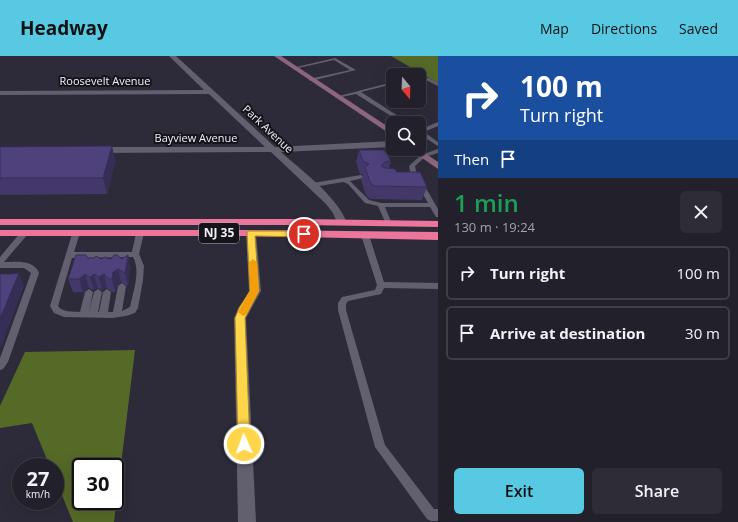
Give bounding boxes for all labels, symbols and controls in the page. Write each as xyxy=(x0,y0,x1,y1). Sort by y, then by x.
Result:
text: Headway xyxy=(20,15,108,41)
text: Map xyxy=(540,19,569,38)
text: Directions xyxy=(591,19,657,38)
text: Saved xyxy=(679,19,718,38)
text: 100 m xyxy=(520,67,603,105)
north arrow xyxy=(386,68,426,108)
map controls xyxy=(386,68,426,156)
icon: right xyxy=(454,72,506,124)
street label: Roosevelt Avenue xyxy=(60,73,150,88)
street label: Park Avenue xyxy=(240,101,297,156)
text: Turn right xyxy=(520,103,603,127)
button: search xyxy=(386,116,426,156)
street label: Bayview Avenue xyxy=(155,130,237,145)
icon: arrive xyxy=(497,148,519,170)
text: Then xyxy=(454,149,489,169)
text: 1 min xyxy=(454,186,519,219)
button: close xyxy=(680,191,722,233)
pin xyxy=(287,217,321,251)
text: 130 m · 19:24 xyxy=(454,218,535,236)
road number: NJ 35 xyxy=(199,223,239,243)
icon: arrive xyxy=(293,223,315,245)
icon: right xyxy=(456,262,478,284)
text: Turn right xyxy=(490,263,565,283)
text: 100 m xyxy=(676,263,720,283)
icon: arrive xyxy=(456,322,478,344)
text: Arrive at destination xyxy=(490,323,645,343)
text: 30 m xyxy=(685,323,720,343)
position arrow xyxy=(223,423,265,465)
speed limit sign: 30 xyxy=(72,458,124,510)
text: 27 xyxy=(27,465,49,492)
button: Exit xyxy=(454,468,584,514)
button: Share xyxy=(592,468,722,514)
text: km/h xyxy=(26,487,50,501)

